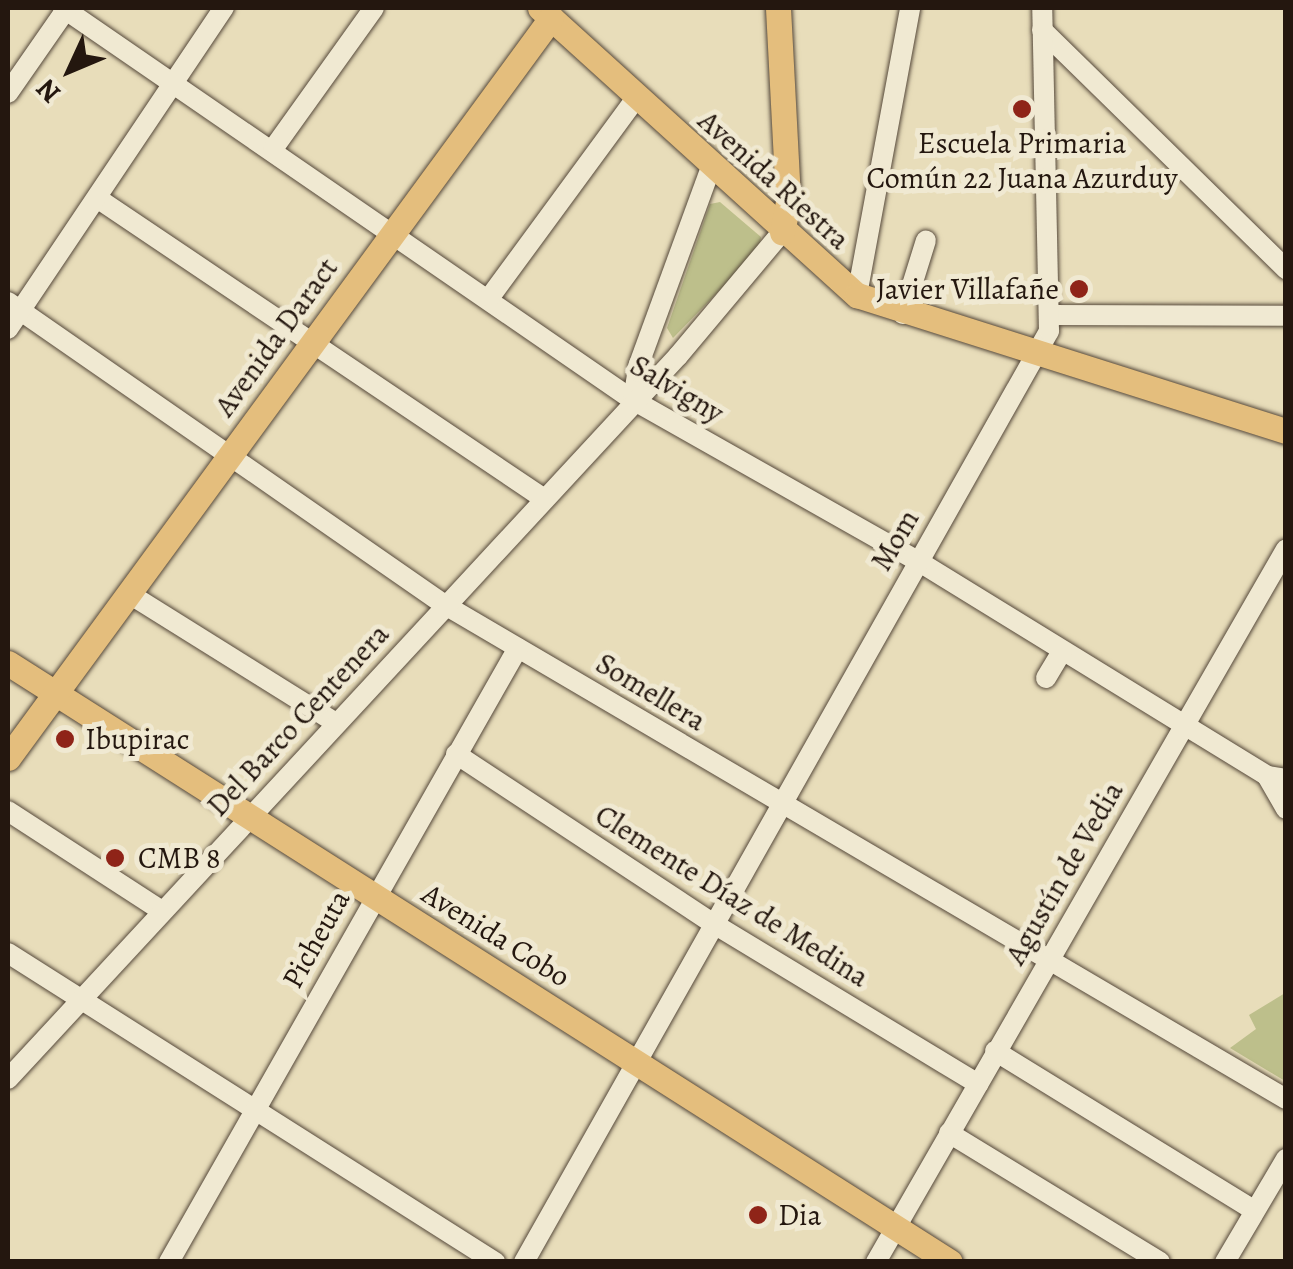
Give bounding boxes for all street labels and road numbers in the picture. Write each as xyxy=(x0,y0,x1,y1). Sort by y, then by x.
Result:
street label: Avenida Riestra xyxy=(691,103,857,257)
street label: Avenida Daract xyxy=(206,251,346,423)
street label: Salvigny xyxy=(624,347,730,431)
street label: Mom xyxy=(863,503,927,577)
street label: Del Barco Centenera xyxy=(199,616,397,824)
street label: Somellera xyxy=(589,645,713,739)
street label: Agustín de Vedia xyxy=(997,775,1131,971)
street label: Clemente Díaz de Medina xyxy=(589,797,875,995)
street label: Avenida Cobo xyxy=(415,875,577,995)
street label: Picheuta xyxy=(274,883,358,995)

